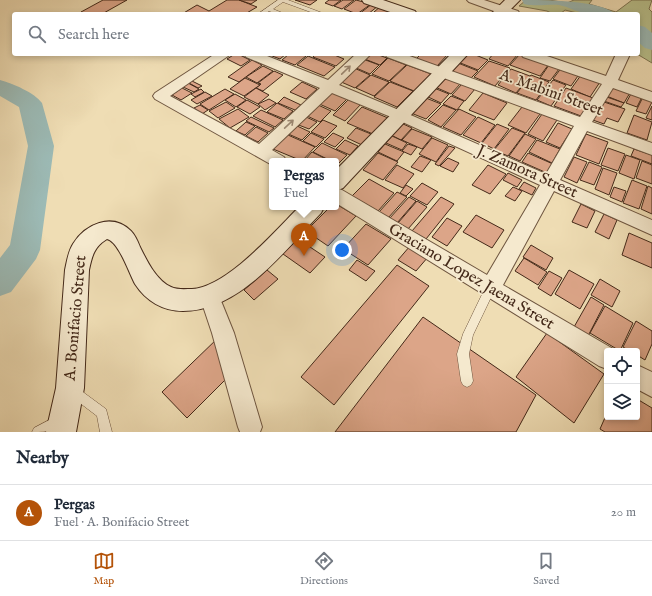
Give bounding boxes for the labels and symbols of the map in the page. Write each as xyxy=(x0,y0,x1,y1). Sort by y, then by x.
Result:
street label: A. Mabini Street xyxy=(496,65,606,121)
one-way arrow xyxy=(341,66,351,75)
one-way arrow xyxy=(284,120,294,129)
street label: J. Zamora Street xyxy=(472,140,581,203)
street label: Graciano Lopez Jaena Street xyxy=(384,219,558,335)
pin: A xyxy=(291,223,317,256)
your location xyxy=(332,240,352,260)
street label: A. Bonifacio Street xyxy=(60,254,91,382)

